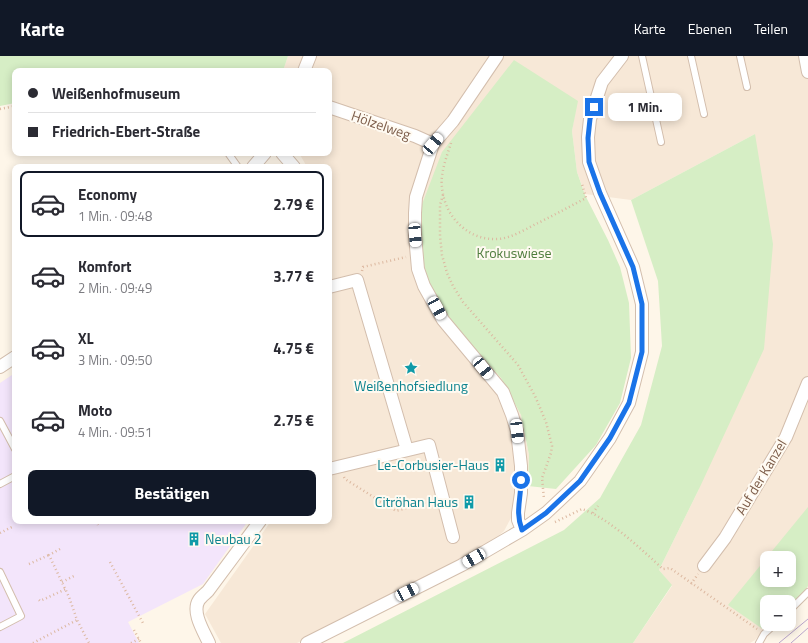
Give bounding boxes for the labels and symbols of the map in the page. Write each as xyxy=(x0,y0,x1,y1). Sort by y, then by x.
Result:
callout: 1 Min. xyxy=(608,93,682,121)
route end xyxy=(585,98,603,116)
street label: Hölzelweg xyxy=(349,105,414,144)
car xyxy=(421,131,445,157)
car xyxy=(408,223,422,247)
park label: Krokuswiese xyxy=(477,242,552,263)
car xyxy=(426,295,448,321)
car xyxy=(471,355,495,381)
place icon: Weißenhofsiedlung xyxy=(403,360,419,376)
place label: Weißenhofsiedlung xyxy=(354,375,468,396)
car xyxy=(510,418,524,444)
street label: Auf der Kanzel xyxy=(730,435,791,519)
place label: Le-Corbusier-Haus xyxy=(377,454,489,475)
building icon: Le-Corbusier-Haus xyxy=(492,457,508,473)
route start xyxy=(512,471,530,489)
place label: Citröhan Haus xyxy=(375,491,458,512)
building icon: Citröhan Haus xyxy=(461,494,477,510)
place label: Neubau 2 xyxy=(205,528,262,549)
building icon: Neubau 2 xyxy=(186,531,202,547)
car xyxy=(461,547,487,569)
car xyxy=(394,581,420,603)

